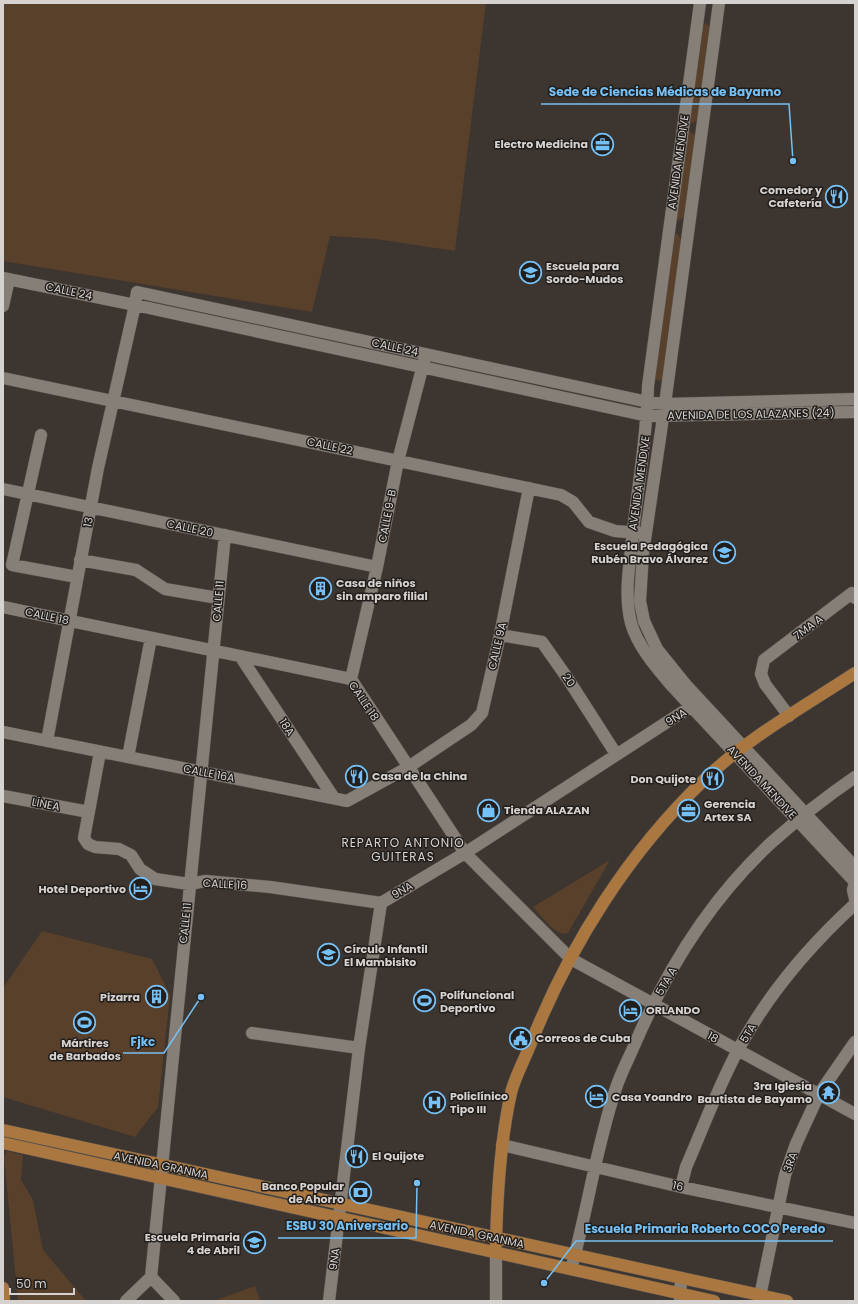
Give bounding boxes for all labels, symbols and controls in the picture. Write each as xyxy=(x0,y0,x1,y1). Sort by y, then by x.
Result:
callout: Sede de Ciencias Médicas de Bayamo xyxy=(541,80,789,104)
text: Sede de Ciencias Médicas de Bayamo xyxy=(549,83,781,100)
street label: AVENIDA MENDIVE xyxy=(663,114,693,210)
office icon: Electro Medicina xyxy=(590,131,616,157)
place label: Electro Medicina xyxy=(494,136,588,152)
place label: Comedor y Cafetería xyxy=(760,182,822,211)
restaurant icon: Comedor y Cafetería xyxy=(824,183,850,209)
place label: Escuela para Sordo-Mudos xyxy=(546,258,623,287)
school or university icon: Escuela para Sordo-Mudos xyxy=(517,259,543,285)
street label: CALLE 24 xyxy=(44,278,94,304)
street label: CALLE 24 xyxy=(370,334,420,360)
street label: AVENIDA DE LOS ALAZANES (24) xyxy=(667,405,835,423)
street label: CALLE 22 xyxy=(306,433,354,459)
street label: AVENIDA MENDIVE xyxy=(624,435,654,531)
street label: CALLE 9-B xyxy=(374,488,400,544)
street label: CALLE 20 xyxy=(165,515,215,541)
street label: 13 xyxy=(79,516,97,528)
place label: Escuela Pedagógica Rubén Bravo Álvarez xyxy=(591,538,709,567)
school or university icon: Escuela Pedagógica Rubén Bravo Álvarez xyxy=(711,539,737,565)
place label: Casa de niños sin amparo filial xyxy=(336,575,428,604)
building icon: Casa de niños sin amparo filial xyxy=(307,576,333,602)
street label: CALLE 11 xyxy=(208,580,228,622)
street label: CALLE 18 xyxy=(24,604,70,628)
street label: 7MA A xyxy=(790,610,827,643)
street label: CALLE 9A xyxy=(484,620,510,671)
street label: 20 xyxy=(559,670,579,690)
street label: CALLE 18 xyxy=(345,678,383,724)
street label: 9NA xyxy=(662,704,690,730)
street label: 18A xyxy=(275,715,299,739)
street label: AVENIDA MENDIVE xyxy=(724,742,800,822)
street label: CALLE 16A xyxy=(182,760,237,786)
restaurant icon: Casa de la China xyxy=(343,763,369,789)
restaurant icon: Don Quijote xyxy=(699,766,725,792)
place label: Casa de la China xyxy=(372,768,467,784)
place label: Don Quijote xyxy=(630,771,696,787)
street label: LÍNEA xyxy=(31,793,62,815)
place label: Gerencia Artex SA xyxy=(704,796,755,825)
shop icon: Tienda ALAZAN xyxy=(475,797,501,823)
office icon: Gerencia Artex SA xyxy=(676,797,702,823)
place label: Tienda ALAZAN xyxy=(504,802,590,818)
district label: REPARTO ANTONIO GUITERAS xyxy=(341,834,465,865)
street label: CALLE 16 xyxy=(202,875,248,893)
hotel icon: Hotel Deportivo xyxy=(128,876,154,902)
street label: 9NA xyxy=(388,877,416,902)
place label: Hotel Deportivo xyxy=(39,881,126,897)
street label: CALLE 11 xyxy=(175,902,195,944)
place label: Círculo Infantil El Mambisito xyxy=(344,941,428,970)
school or university icon: Círculo Infantil El Mambisito xyxy=(315,942,341,968)
street label: 5TA A xyxy=(651,963,681,998)
building icon: Pizarra xyxy=(143,984,169,1010)
place label: Polifuncional Deportivo xyxy=(440,987,514,1016)
sports icon: Polifuncional Deportivo xyxy=(411,988,437,1014)
place label: Pizarra xyxy=(100,989,140,1005)
hotel icon: ORLANDO xyxy=(617,997,643,1023)
place label: ORLANDO xyxy=(646,1002,700,1018)
sports icon: Mártires de Barbados xyxy=(72,1010,98,1036)
street label: 5TA xyxy=(736,1020,760,1046)
public building icon: Correos de Cuba xyxy=(507,1025,533,1051)
street label: 18 xyxy=(705,1027,722,1047)
callout: Fjkc xyxy=(123,1029,164,1053)
place label: Correos de Cuba xyxy=(536,1030,630,1046)
text: Fjkc xyxy=(131,1033,155,1050)
place label: Mártires de Barbados xyxy=(49,1035,121,1064)
place label: 3ra Iglesia Bautista de Bayamo xyxy=(697,1078,812,1107)
temple icon: 3ra Iglesia Bautista de Bayamo xyxy=(815,1079,841,1105)
hotel icon: Casa Yoandro xyxy=(583,1084,609,1110)
place label: Policlínico Tipo III xyxy=(450,1088,508,1117)
hospital icon: Policlínico Tipo III xyxy=(421,1089,447,1115)
place label: Casa Yoandro xyxy=(612,1089,692,1105)
restaurant icon: El Quijote xyxy=(344,1143,370,1169)
street label: AVENIDA GRANMA xyxy=(112,1147,210,1183)
place label: El Quijote xyxy=(372,1148,425,1164)
street label: 3RA xyxy=(779,1149,801,1174)
street label: 16 xyxy=(671,1177,685,1195)
place label: Banco Popular de Ahorro xyxy=(262,1178,344,1207)
bank icon: Banco Popular de Ahorro xyxy=(347,1179,373,1205)
callout: ESBU 30 Aniversario xyxy=(278,1214,416,1238)
street label: AVENIDA GRANMA xyxy=(428,1216,526,1252)
text: ESBU 30 Aniversario xyxy=(286,1217,408,1234)
callout: Escuela Primaria Roberto COCO Peredo xyxy=(576,1217,833,1241)
text: Escuela Primaria Roberto COCO Peredo xyxy=(585,1220,826,1237)
place label: Escuela Primaria 4 de Abril xyxy=(145,1229,240,1258)
school or university icon: Escuela Primaria 4 de Abril xyxy=(242,1230,268,1256)
street label: 9NA xyxy=(325,1246,343,1271)
scale bar xyxy=(10,1270,74,1296)
text: 50 m xyxy=(16,1275,47,1292)

